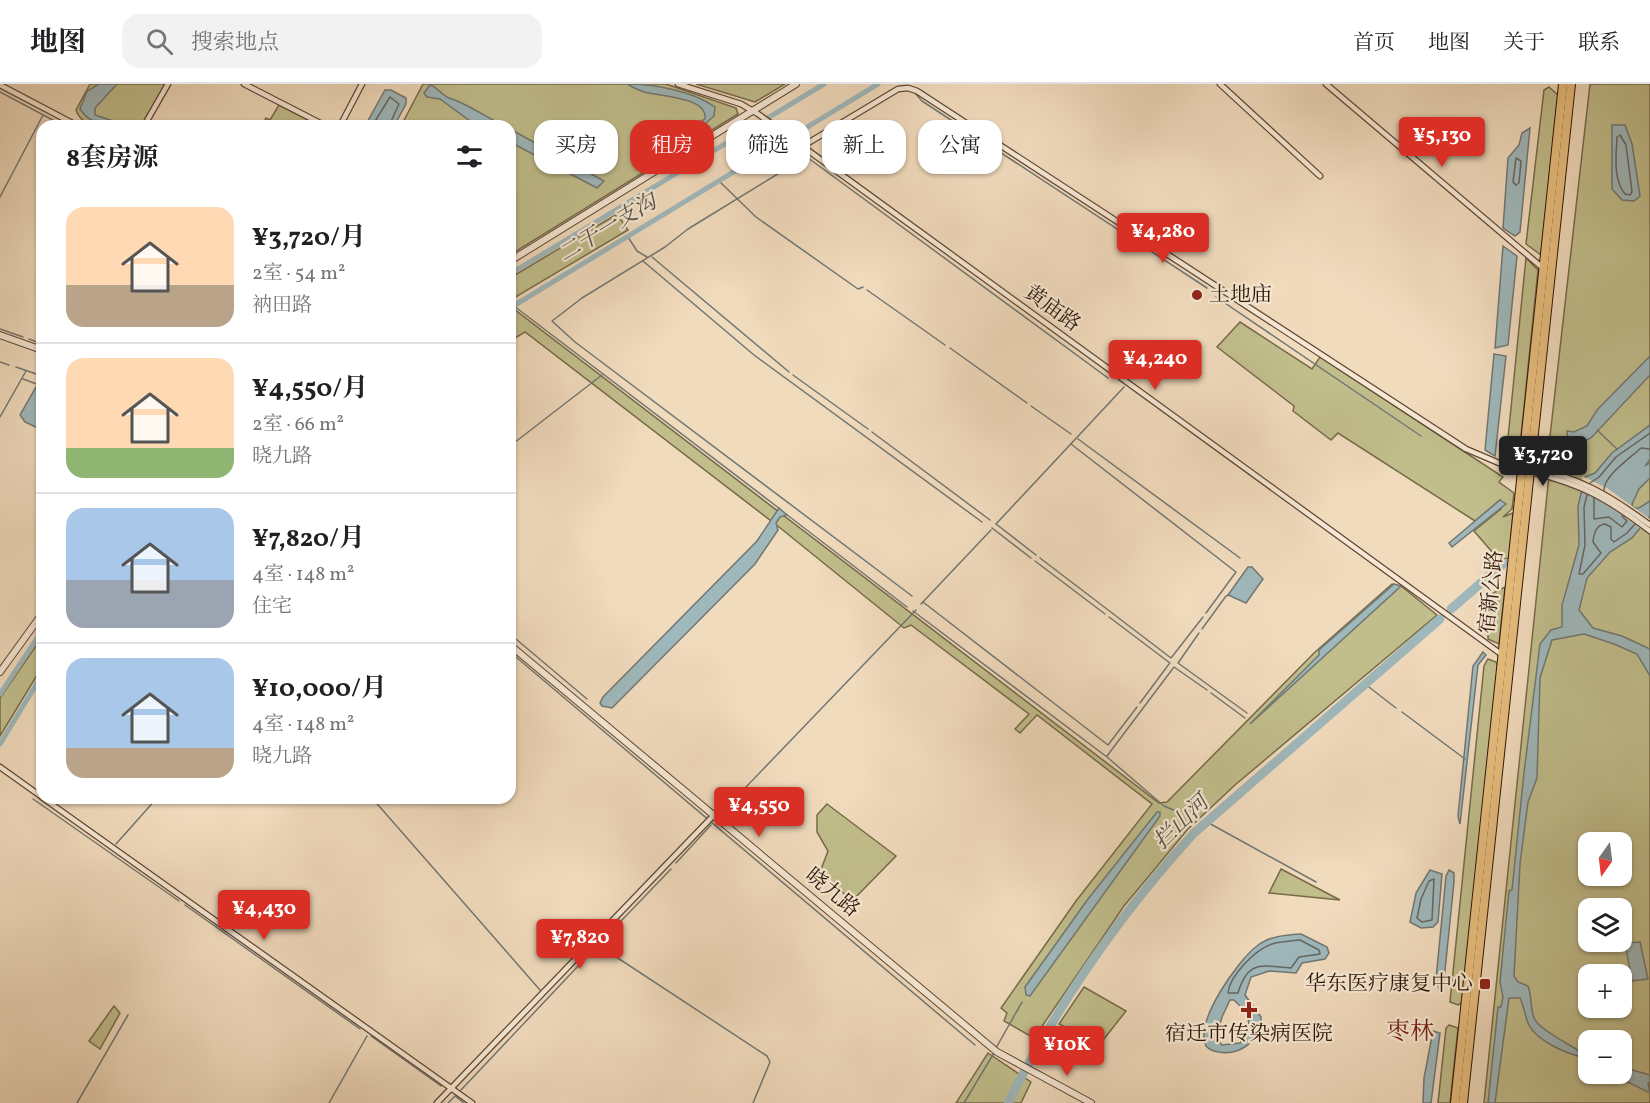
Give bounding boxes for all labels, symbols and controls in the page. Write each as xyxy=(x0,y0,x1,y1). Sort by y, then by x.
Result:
search box xyxy=(122,14,542,68)
text: 地图 xyxy=(30,24,86,63)
icon: search xyxy=(143,25,176,58)
text: 搜索地点 xyxy=(191,28,279,59)
text: 首页 xyxy=(1353,29,1395,58)
text: 地图 xyxy=(1428,29,1470,58)
text: 关于 xyxy=(1503,29,1545,58)
text: 联系 xyxy=(1578,29,1620,58)
pin: ¥5,130 xyxy=(1393,117,1491,168)
chip: 买房 xyxy=(534,120,618,174)
chip: 租房 xyxy=(630,120,714,174)
chip: 筛选 xyxy=(726,120,810,174)
chip: 新上 xyxy=(822,120,906,174)
chip: 公寓 xyxy=(918,120,1002,174)
text: ¥5,130 xyxy=(1413,122,1471,150)
icon: filters xyxy=(453,140,486,173)
text: 8套房源 xyxy=(66,141,158,177)
water label: 二干一支沟 xyxy=(553,186,666,271)
pin: ¥4,280 xyxy=(1114,213,1212,264)
text: ¥4,280 xyxy=(1131,218,1195,246)
text: ¥3,720/月 xyxy=(252,220,366,256)
icon: home xyxy=(114,231,186,303)
text: 2室 · 54 m² xyxy=(252,260,345,288)
street label: 黄庙路 xyxy=(1018,279,1086,339)
place label: 土地庙 xyxy=(1209,281,1272,310)
marker: 土地庙 xyxy=(1190,288,1204,302)
text: 衲田路 xyxy=(252,292,312,320)
pin: ¥4,240 xyxy=(1106,340,1204,391)
text: ¥4,240 xyxy=(1123,345,1187,373)
text: ¥4,550/月 xyxy=(252,371,368,407)
icon: home xyxy=(114,382,186,454)
text: 2室 · 66 m² xyxy=(252,411,344,439)
pin: ¥3,720 xyxy=(1494,436,1592,487)
text: ¥3,720 xyxy=(1513,441,1573,469)
text: 晓九路 xyxy=(252,443,312,471)
text: ¥7,820/月 xyxy=(252,521,365,557)
icon: home xyxy=(114,532,186,604)
street label: 宿新公路 xyxy=(1473,549,1511,635)
text: 4室 · 148 m² xyxy=(252,561,354,589)
text: 住宅 xyxy=(252,593,292,621)
text: ¥10,000/月 xyxy=(252,671,387,707)
icon: home xyxy=(114,682,186,754)
text: 4室 · 148 m² xyxy=(252,711,354,739)
text: 晓九路 xyxy=(252,743,312,771)
water label: 拦山河 xyxy=(1147,786,1219,857)
pin: ¥4,550 xyxy=(710,787,808,838)
text: ¥4,550 xyxy=(728,792,790,820)
north arrow xyxy=(1578,832,1632,886)
map controls xyxy=(1578,832,1632,1084)
street label: 晓九路 xyxy=(799,862,865,924)
pin: ¥4,430 xyxy=(215,890,313,941)
text: ¥4,430 xyxy=(232,895,296,923)
button: layers xyxy=(1578,898,1632,952)
pin: ¥7,820 xyxy=(531,919,629,970)
text: ¥7,820 xyxy=(550,924,610,952)
button: + xyxy=(1578,964,1632,1018)
place label: 华东医疗康复中心 xyxy=(1305,970,1473,999)
marker: 华东医疗康复中心 xyxy=(1478,977,1492,991)
marker: 宿迁市传染病医院 xyxy=(1240,1001,1258,1019)
district label: 枣林 xyxy=(1386,1016,1434,1050)
place label: 宿迁市传染病医院 xyxy=(1165,1020,1333,1049)
pin: ¥10K xyxy=(1031,1026,1103,1077)
button: − xyxy=(1578,1030,1632,1084)
text: ¥10K xyxy=(1043,1031,1091,1059)

